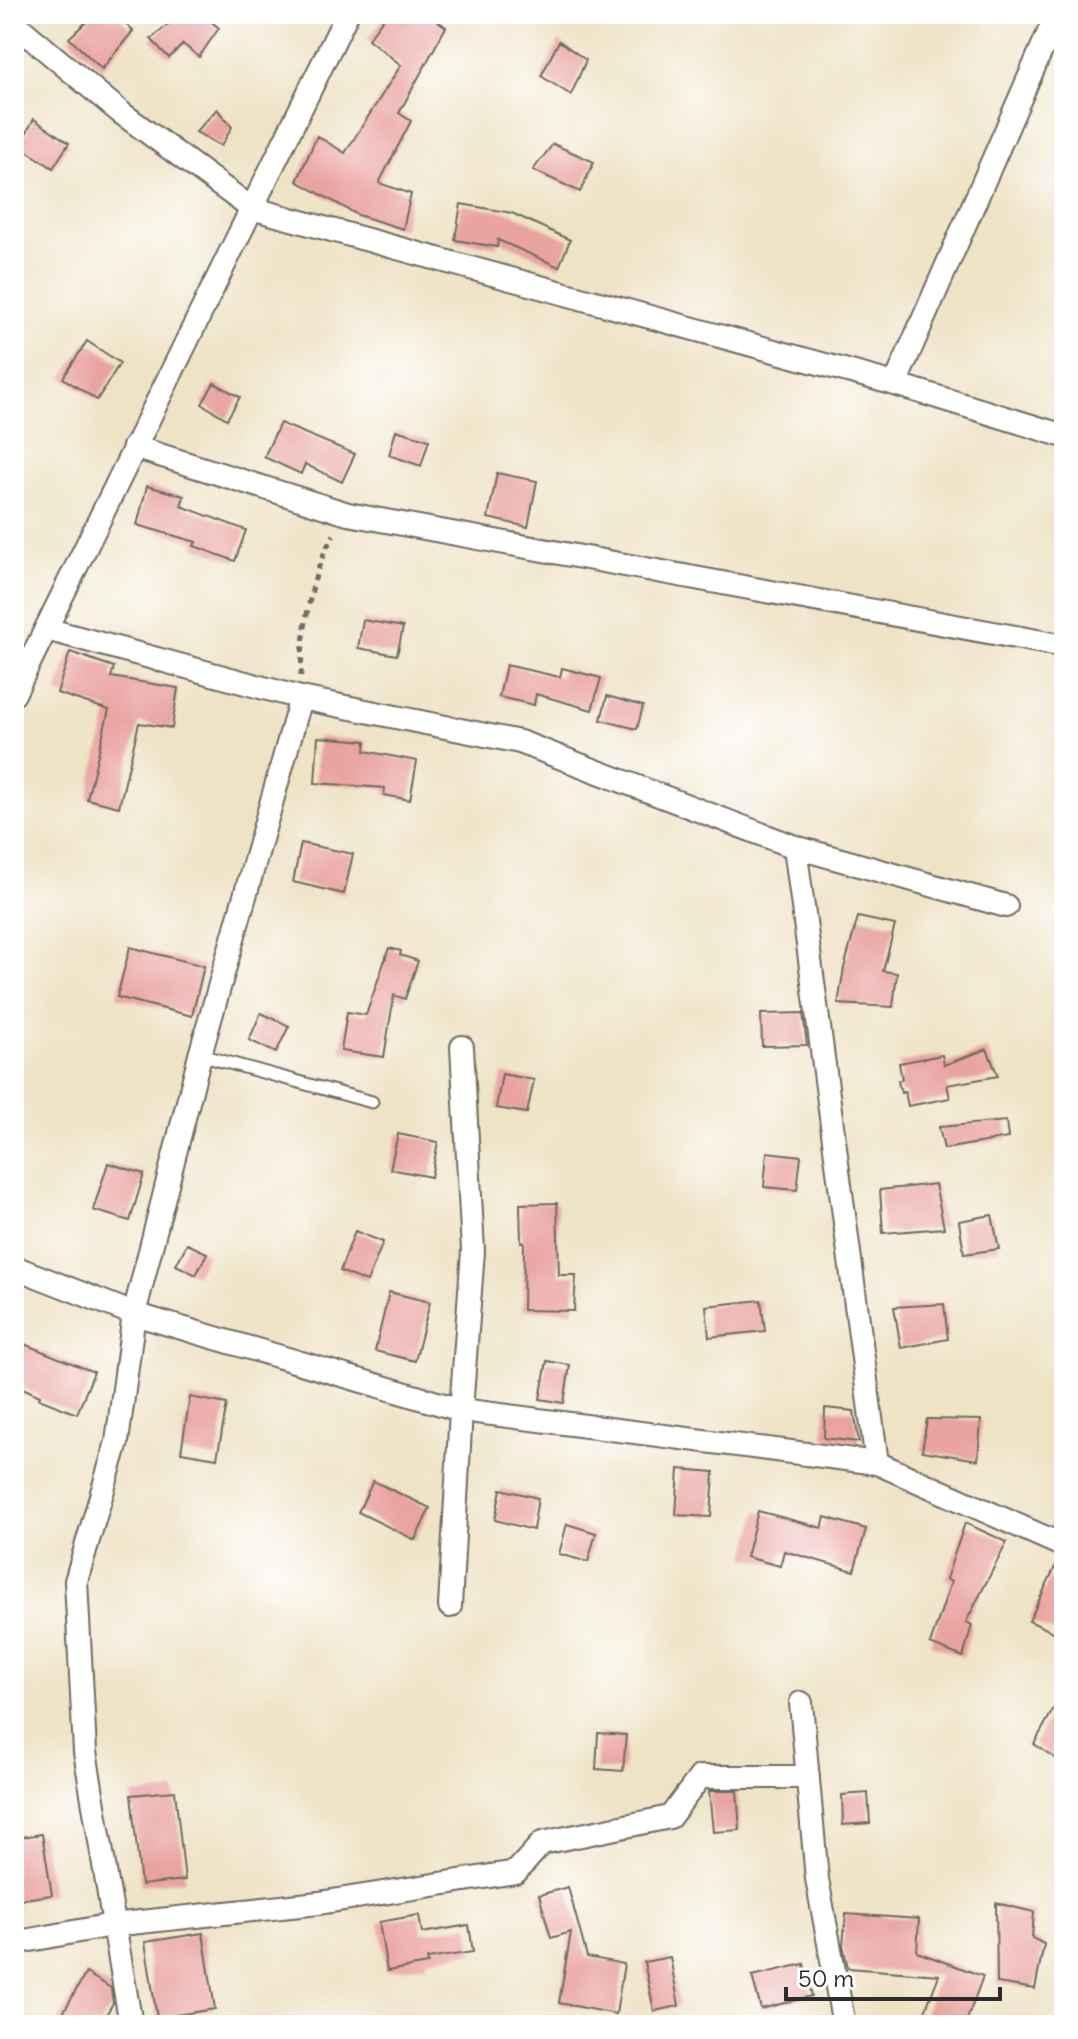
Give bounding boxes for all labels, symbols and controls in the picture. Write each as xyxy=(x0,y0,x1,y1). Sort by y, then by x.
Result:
scale bar xyxy=(786,1951,1000,2001)
text: 50 m xyxy=(798,1963,854,1993)

